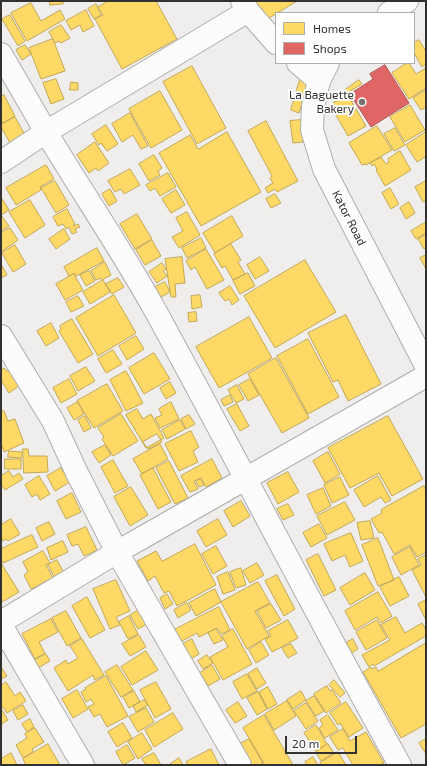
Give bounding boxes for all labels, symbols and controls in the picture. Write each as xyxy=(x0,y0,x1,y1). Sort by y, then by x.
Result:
legend xyxy=(275,12,415,64)
text: Homes xyxy=(313,21,351,35)
text: Shops xyxy=(313,41,347,55)
place label: La Baguette Bakery xyxy=(289,88,354,116)
marker: La Baguette Bakery xyxy=(357,97,367,107)
street label: Kator Road xyxy=(329,188,369,248)
scale bar xyxy=(287,728,359,754)
text: 20 m xyxy=(292,736,319,750)

